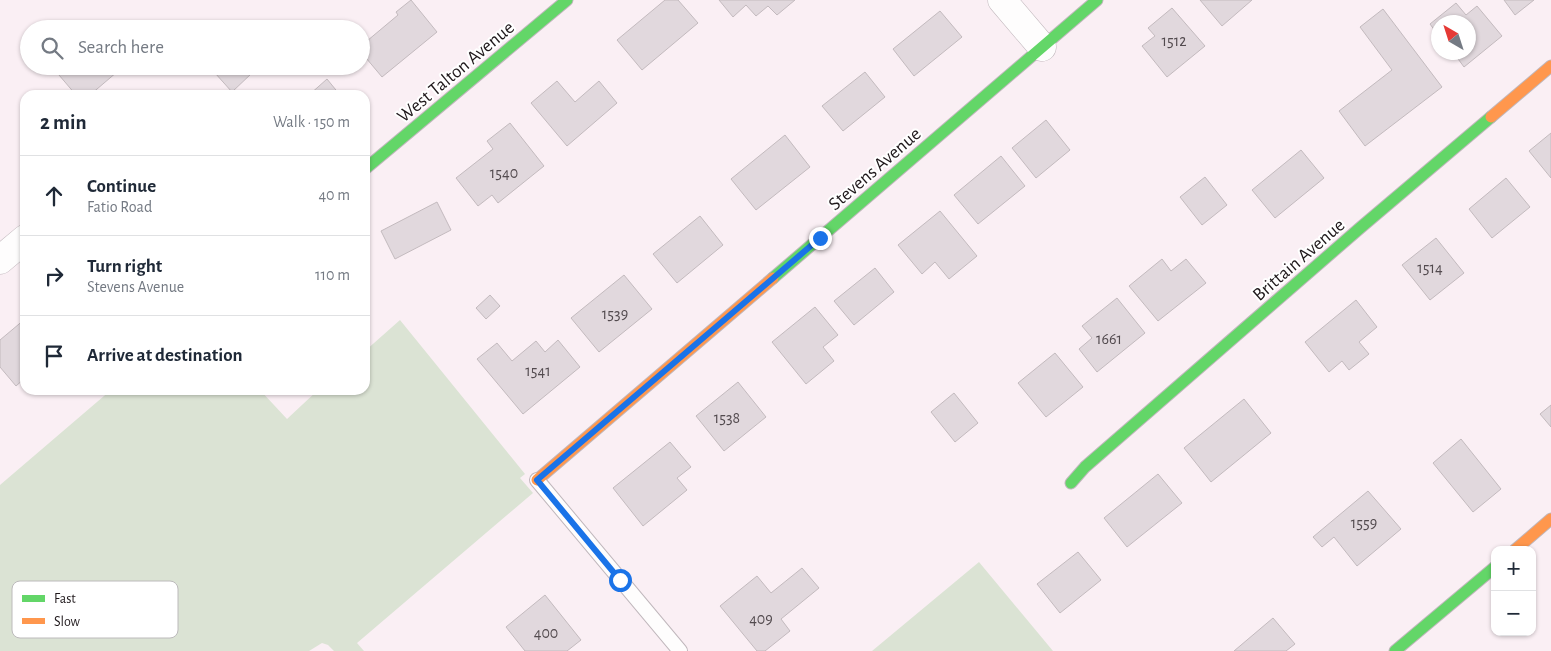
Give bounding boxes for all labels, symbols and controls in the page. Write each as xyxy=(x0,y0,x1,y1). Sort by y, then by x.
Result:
north arrow xyxy=(1431,15,1476,60)
street label: West Talton Avenue xyxy=(394,18,518,126)
search box xyxy=(20,20,370,75)
house number: 1512 xyxy=(1162,33,1186,49)
icon: search xyxy=(38,34,66,62)
text: Search here xyxy=(78,38,164,57)
text: 2 min xyxy=(40,112,87,133)
text: Walk · 150 m xyxy=(273,114,350,130)
street label: Stevens Avenue xyxy=(825,124,925,214)
house number: 1540 xyxy=(490,165,518,181)
text: Continue xyxy=(87,177,156,196)
icon: ahead xyxy=(40,182,68,210)
text: 40 m xyxy=(318,187,350,203)
text: Fatio Road xyxy=(87,199,152,215)
street label: Brittain Avenue xyxy=(1250,215,1348,305)
route end xyxy=(809,227,832,250)
text: Turn right xyxy=(87,257,162,276)
house number: 1514 xyxy=(1417,260,1443,276)
icon: right xyxy=(40,262,68,290)
text: 110 m xyxy=(315,267,350,283)
text: Stevens Avenue xyxy=(87,279,184,295)
house number: 1539 xyxy=(602,306,628,322)
house number: 1661 xyxy=(1096,331,1122,347)
icon: arrive xyxy=(40,342,68,370)
text: Arrive at destination xyxy=(87,346,243,365)
house number: 1541 xyxy=(525,363,551,379)
house number: 1538 xyxy=(714,410,740,426)
house number: 1559 xyxy=(1351,515,1377,531)
map controls xyxy=(1491,546,1536,636)
button: + xyxy=(1491,546,1536,591)
route start xyxy=(609,569,632,592)
legend xyxy=(12,581,178,638)
button: − xyxy=(1491,591,1536,636)
text: Fast xyxy=(54,592,76,606)
house number: 409 xyxy=(749,611,773,627)
text: Slow xyxy=(54,615,81,629)
house number: 400 xyxy=(534,625,558,641)

